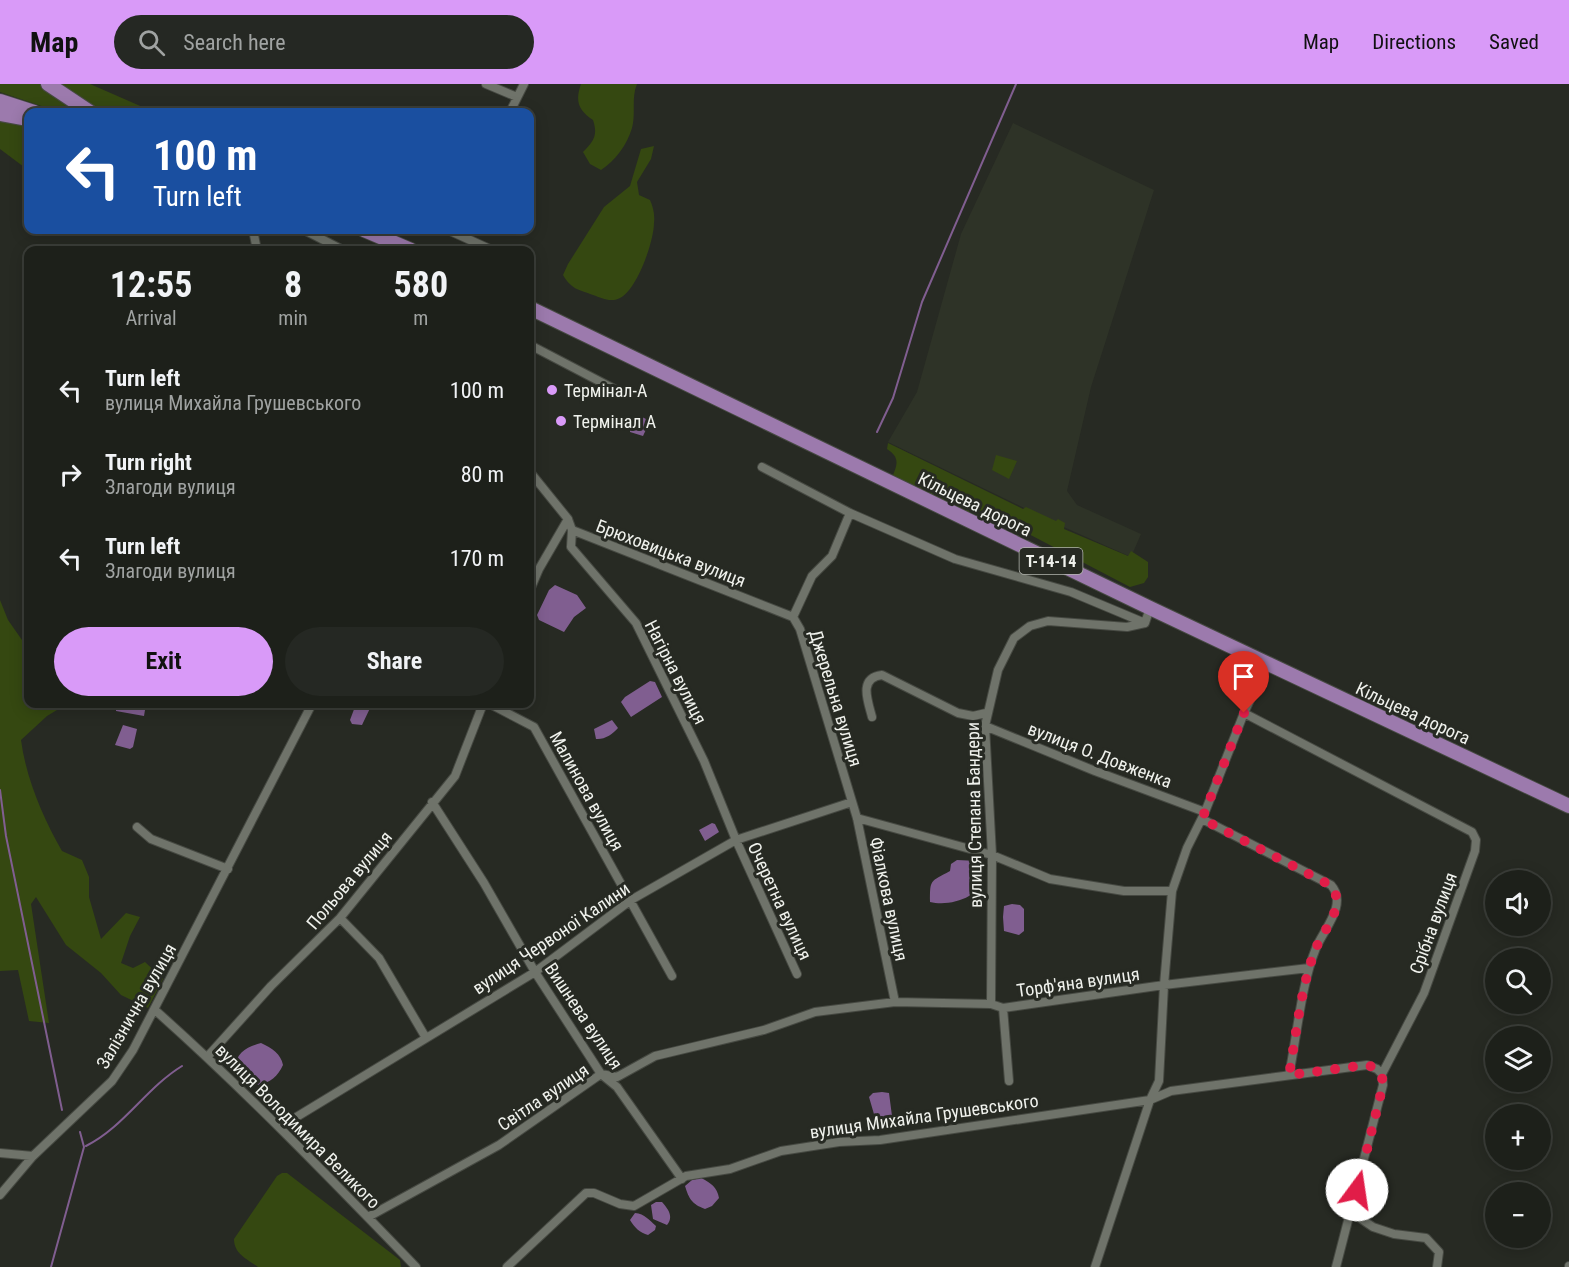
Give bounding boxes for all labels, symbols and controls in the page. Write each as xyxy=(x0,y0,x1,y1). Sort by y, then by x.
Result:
search box xyxy=(114,15,534,69)
text: Map xyxy=(30,26,78,59)
icon: search xyxy=(135,26,168,59)
text: Search here xyxy=(183,30,286,55)
text: Map xyxy=(1303,30,1339,54)
text: Directions xyxy=(1372,30,1456,54)
text: Saved xyxy=(1489,30,1539,54)
text: 100 m xyxy=(153,131,258,180)
icon: left xyxy=(54,132,132,210)
text: Turn left xyxy=(153,181,242,213)
text: 12:55 xyxy=(110,264,192,306)
text: 8 xyxy=(284,264,302,306)
text: 580 xyxy=(394,264,448,306)
text: Arrival xyxy=(126,306,177,330)
text: min xyxy=(278,306,308,330)
text: m xyxy=(413,306,428,330)
text: Turn left xyxy=(105,366,180,391)
icon: left xyxy=(54,374,87,407)
text: 100 m xyxy=(450,378,504,403)
place label: Термінал-А xyxy=(564,380,648,401)
marker: Термінал-А xyxy=(545,383,559,397)
text: вулиця Михайла Грушевського xyxy=(105,391,361,415)
place label: Термінал А xyxy=(573,411,657,432)
marker: Термінал А xyxy=(554,414,568,428)
text: Turn right xyxy=(105,450,192,475)
icon: right xyxy=(54,458,87,491)
text: 80 m xyxy=(461,462,504,487)
street label: Кільцева дорога xyxy=(915,467,1035,541)
text: Злагоди вулиця xyxy=(105,475,236,499)
street label: Брюховицька вулиця xyxy=(593,515,749,591)
text: Turn left xyxy=(105,534,180,559)
icon: left xyxy=(54,542,87,575)
text: 170 m xyxy=(450,546,504,571)
road number: Т-14-14 xyxy=(1020,548,1082,574)
text: Злагоди вулиця xyxy=(105,559,236,583)
street label: Нагірна вулиця xyxy=(641,616,711,728)
button: Exit xyxy=(54,627,273,696)
button: Share xyxy=(285,627,504,696)
street label: Джерельна вулиця xyxy=(805,627,867,769)
pin xyxy=(1218,651,1269,713)
icon: arrive xyxy=(1227,660,1260,693)
street label: Кільцева дорога xyxy=(1353,677,1473,749)
street label: вулиця О. Довженка xyxy=(1025,718,1175,792)
street label: вулиця Степана Бандери xyxy=(962,722,986,908)
street label: Малинова вулиця xyxy=(546,728,628,854)
street label: Польова вулиця xyxy=(302,827,396,933)
street label: Фіалкова вулиця xyxy=(866,835,912,963)
street label: Очеретна вулиця xyxy=(744,839,816,963)
street label: Срібна вулиця xyxy=(1405,869,1461,977)
map controls xyxy=(1485,870,1551,1248)
button: sound xyxy=(1485,870,1551,936)
street label: вулиця Червоної Калини xyxy=(468,878,634,998)
street label: Залізнична вулиця xyxy=(92,940,180,1072)
button: search xyxy=(1485,948,1551,1014)
street label: Вишнева вулиця xyxy=(541,959,627,1073)
street label: Торф'яна вулиця xyxy=(1015,963,1141,1001)
button: layers xyxy=(1485,1026,1551,1092)
street label: вулиця Володимира Великого xyxy=(211,1039,385,1213)
street label: Світла вулиця xyxy=(494,1059,592,1135)
street label: вулиця Михайла Грушевського xyxy=(808,1090,1040,1142)
button: + xyxy=(1485,1104,1551,1170)
position arrow xyxy=(1325,1158,1389,1222)
button: − xyxy=(1485,1182,1551,1248)

